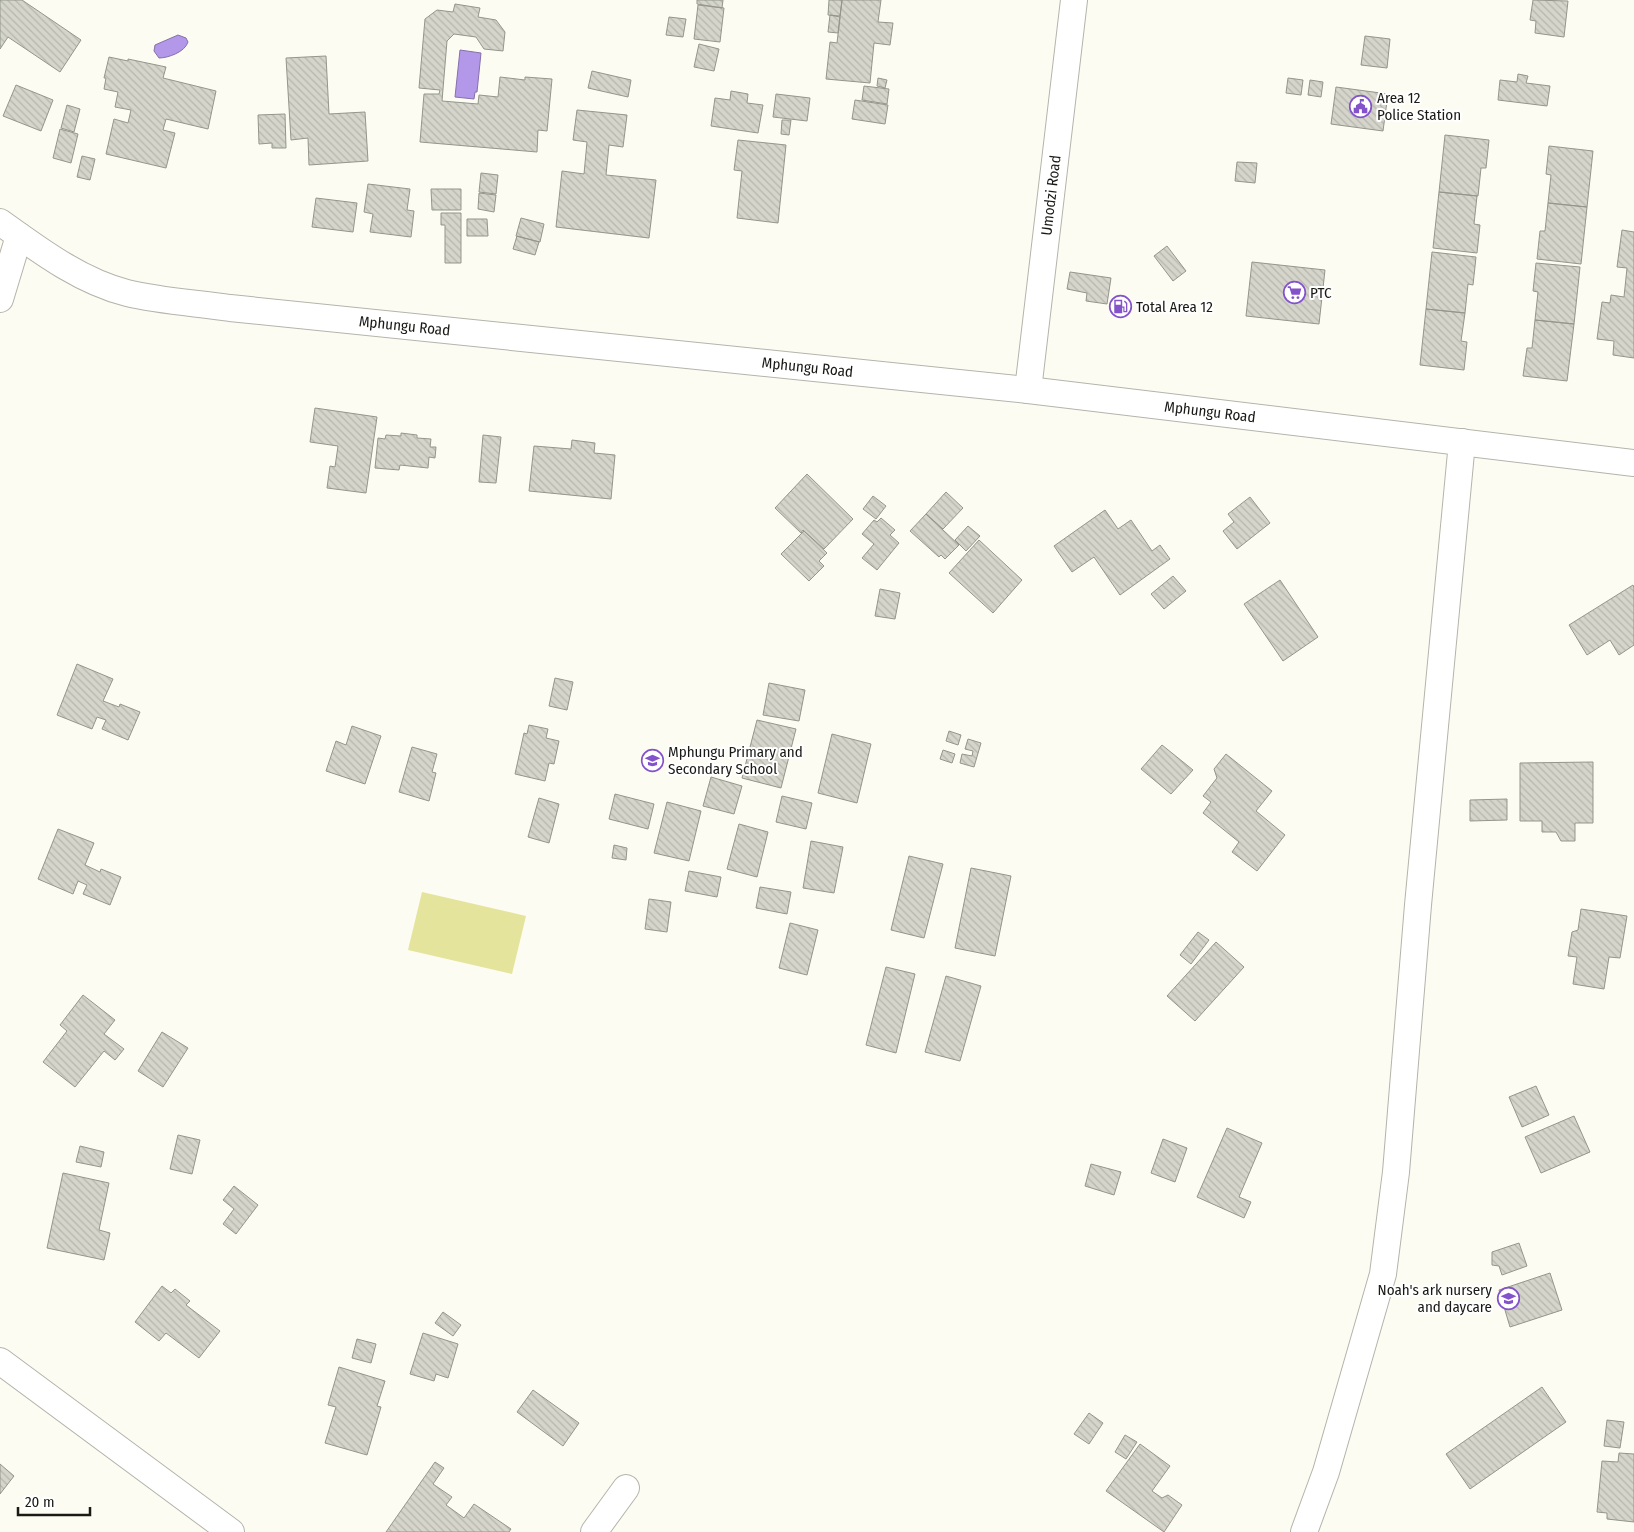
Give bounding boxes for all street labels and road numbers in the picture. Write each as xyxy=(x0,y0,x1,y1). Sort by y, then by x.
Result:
street label: Umodzi Road xyxy=(1037,154,1065,236)
street label: Mphungu Road xyxy=(358,312,451,340)
street label: Mphungu Road xyxy=(761,354,854,381)
street label: Mphungu Road xyxy=(1163,397,1257,426)

